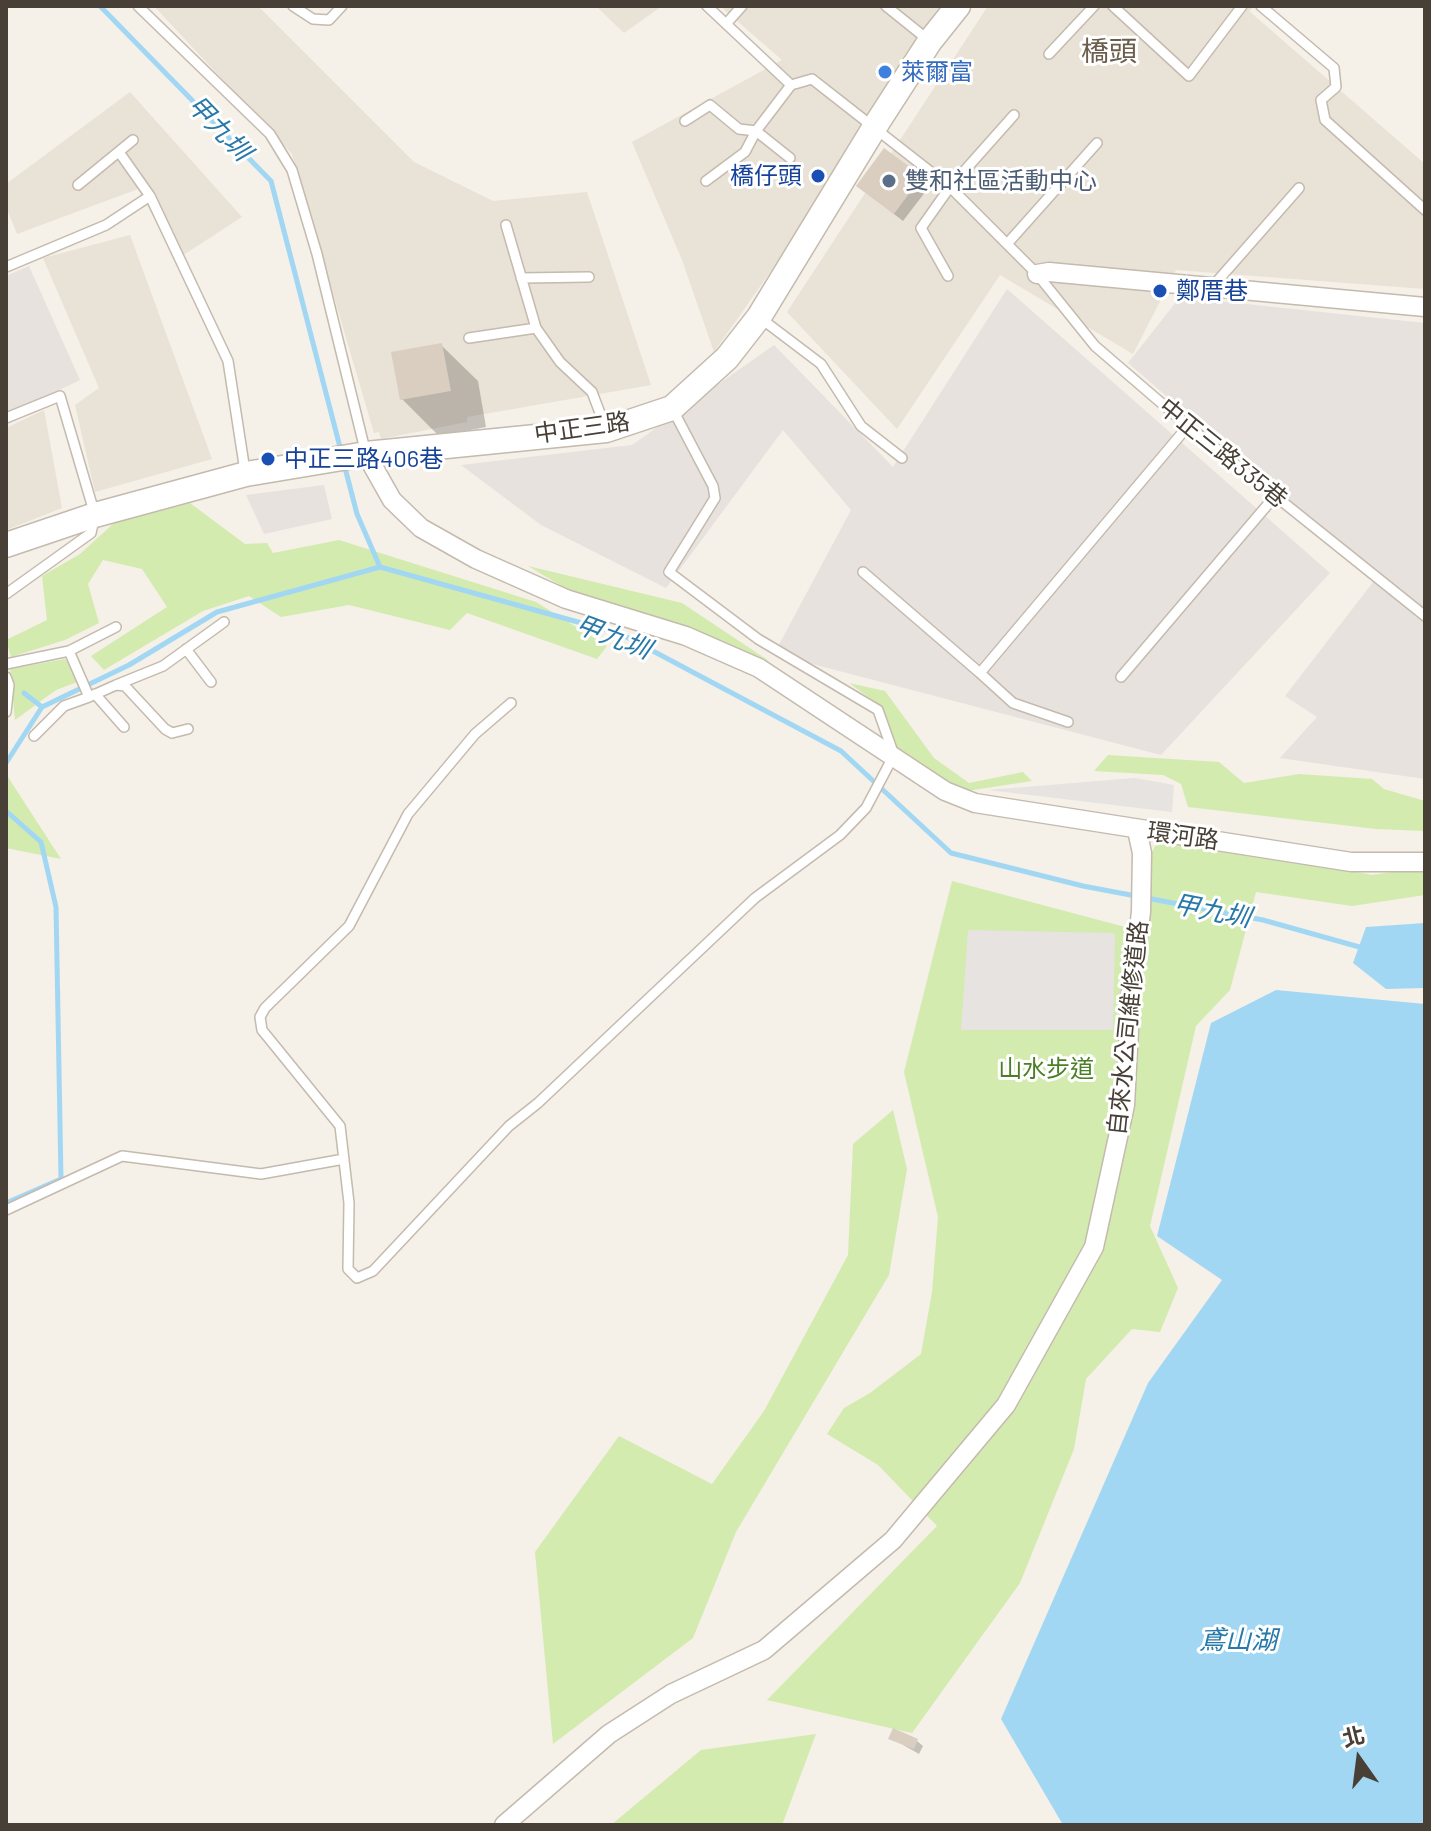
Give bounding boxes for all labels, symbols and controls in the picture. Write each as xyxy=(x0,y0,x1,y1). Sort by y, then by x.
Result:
district label: 橋頭 xyxy=(1081,35,1137,69)
place label: 萊爾富 xyxy=(901,58,973,86)
marker: 萊爾富 xyxy=(876,63,894,81)
water label: 甲九圳 xyxy=(181,89,257,167)
place label: 橋仔頭 xyxy=(730,162,802,190)
marker: 橋仔頭 xyxy=(809,167,827,185)
place label: 雙和社區活動中心 xyxy=(905,167,1097,195)
marker: 雙和社區活動中心 xyxy=(880,172,898,190)
place label: 鄭厝巷 xyxy=(1176,277,1248,305)
marker: 鄭厝巷 xyxy=(1151,282,1169,300)
street label: 中正三路335巷 xyxy=(1153,392,1293,514)
street label: 中正三路 xyxy=(532,407,632,449)
place label: 中正三路406巷 xyxy=(284,445,443,473)
marker: 中正三路406巷 xyxy=(259,450,277,468)
water label: 甲九圳 xyxy=(571,608,655,666)
street label: 環河路 xyxy=(1145,817,1221,855)
water label: 甲九圳 xyxy=(1171,888,1253,934)
street label: 自來水公司維修道路 xyxy=(1102,919,1154,1137)
park label: 山水步道 xyxy=(998,1055,1094,1083)
water label: 鳶山湖 xyxy=(1199,1624,1277,1656)
north arrow xyxy=(1319,1719,1399,1799)
text: 北 xyxy=(1339,1720,1367,1751)

